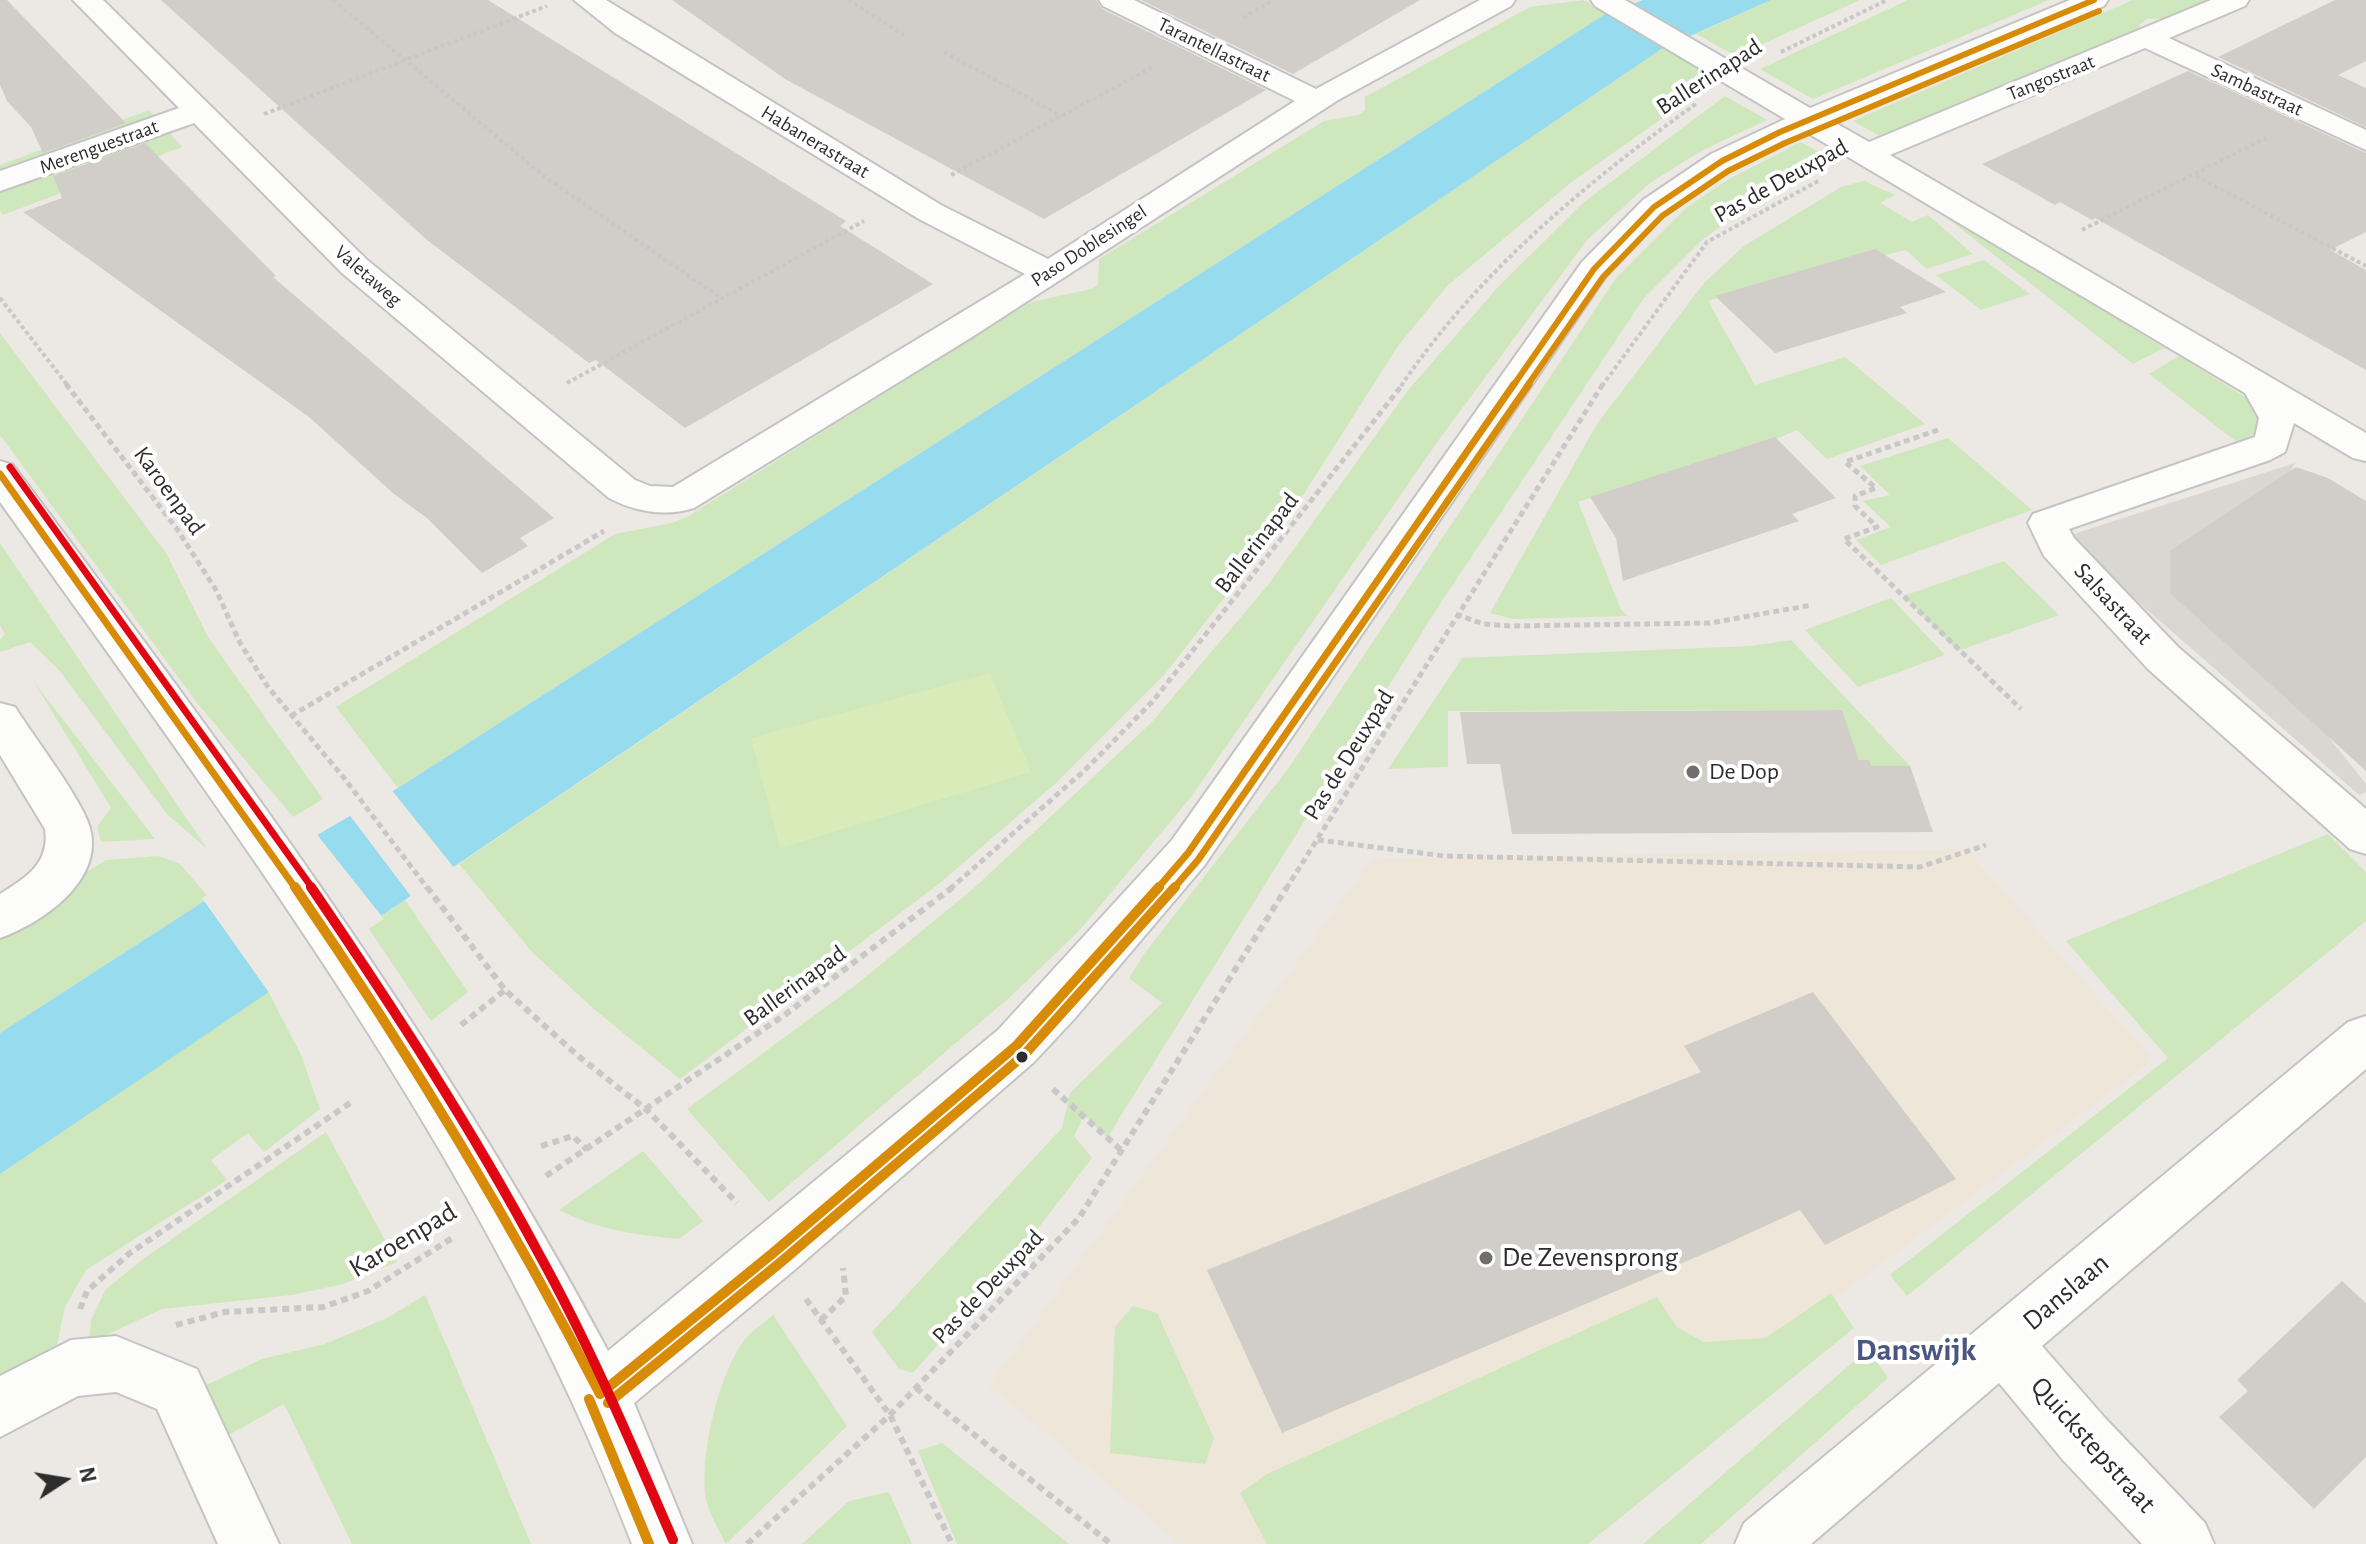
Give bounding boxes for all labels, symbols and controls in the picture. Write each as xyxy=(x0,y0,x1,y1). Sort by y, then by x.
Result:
street label: Tarantellastraat xyxy=(1154,12,1274,88)
street label: Ballerinapad xyxy=(1651,32,1767,122)
street label: Tangostraat xyxy=(2004,50,2098,106)
street label: Sambastraat xyxy=(2207,58,2307,122)
street label: Habanerastraat xyxy=(757,100,873,184)
street label: Merenguestraat xyxy=(36,114,162,180)
street label: Pas de Deuxpad xyxy=(1709,132,1853,230)
street label: Paso Doblesingel xyxy=(1027,200,1151,292)
street label: Valetaweg xyxy=(330,240,406,312)
street label: Karoenpad xyxy=(127,441,211,541)
street label: Ballerinapad xyxy=(1209,487,1305,599)
street label: Salsastraat xyxy=(2068,557,2158,651)
street label: Pas de Deuxpad xyxy=(1298,685,1400,825)
place label: De Dop xyxy=(1709,758,1779,786)
marker: De Dop xyxy=(1684,763,1702,781)
street label: Ballerinapad xyxy=(738,939,852,1033)
unlabelled marker xyxy=(1014,1049,1030,1065)
street label: Karoenpad xyxy=(343,1195,463,1285)
street label: Pas de Deuxpad xyxy=(926,1224,1050,1350)
place label: De Zevensprong xyxy=(1502,1241,1678,1275)
street label: Danslaan xyxy=(2016,1246,2116,1338)
marker: De Zevensprong xyxy=(1477,1249,1495,1267)
district label: Danswijk xyxy=(1856,1331,1976,1369)
street label: Quickstepstraat xyxy=(2023,1370,2163,1520)
north arrow xyxy=(24,1440,104,1520)
text: N xyxy=(75,1465,100,1485)

